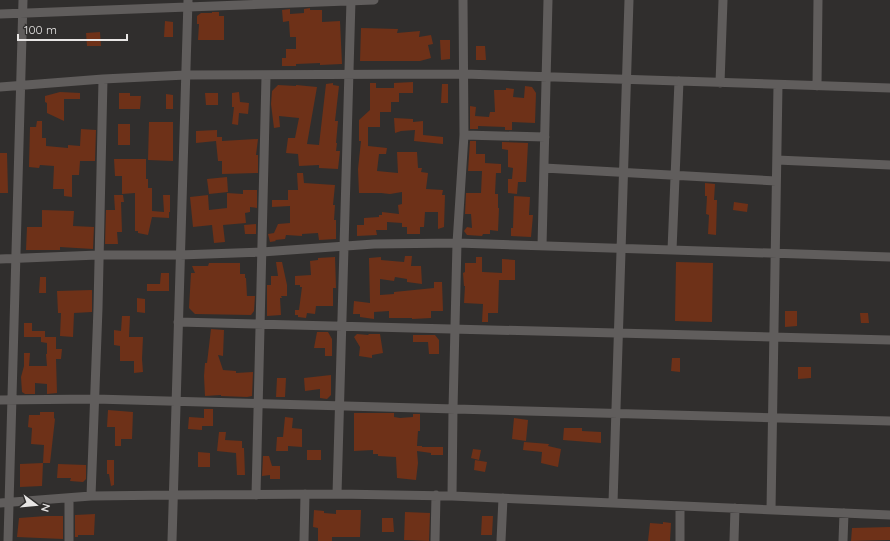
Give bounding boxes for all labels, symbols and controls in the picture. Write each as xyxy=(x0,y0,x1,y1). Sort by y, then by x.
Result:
scale bar xyxy=(18,16,127,42)
text: 100 m xyxy=(24,22,57,37)
north arrow xyxy=(16,485,56,525)
text: N xyxy=(38,502,53,514)

